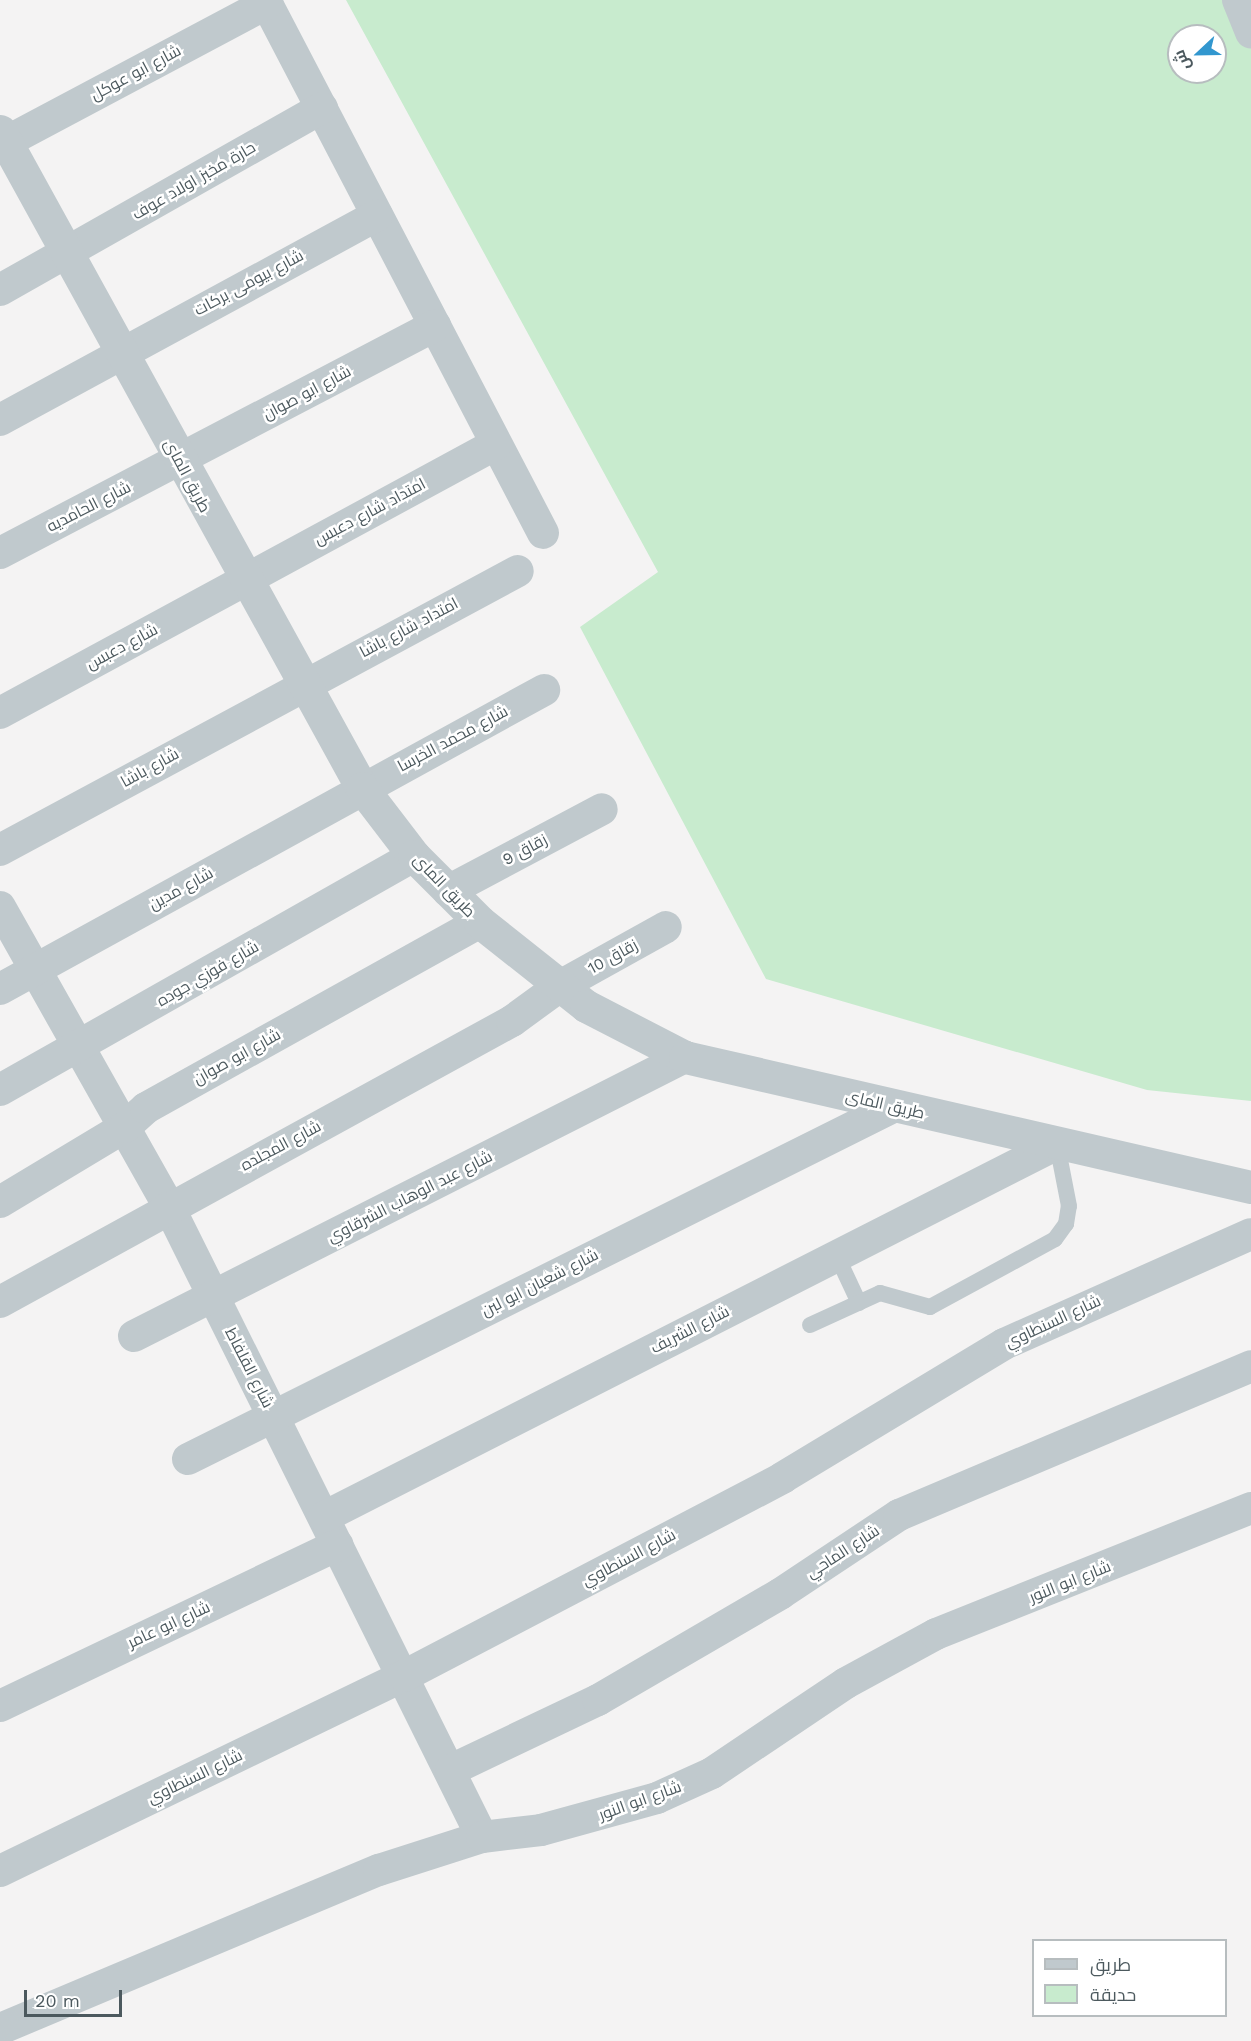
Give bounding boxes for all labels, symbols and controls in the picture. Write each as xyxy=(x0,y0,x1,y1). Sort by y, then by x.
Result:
north arrow xyxy=(1167,24,1227,84)
street label: شارع ابو عوكل xyxy=(88,41,184,105)
text: ش xyxy=(1169,47,1194,73)
street label: حارة مخبز اولاد عوف xyxy=(129,138,259,224)
street label: شارع بيومى بركات xyxy=(191,246,307,320)
street label: شارع ابو صوان xyxy=(260,362,354,424)
street label: طريق الماى xyxy=(160,436,214,516)
street label: امتداد شارع دعبس xyxy=(311,475,429,549)
street label: شارع الحامديه xyxy=(44,478,134,536)
street label: امتداد شارع باشا xyxy=(356,594,462,662)
street label: شارع دعبس xyxy=(83,620,161,674)
street label: شارع محمد الخرسا xyxy=(395,702,511,776)
street label: شارع باشا xyxy=(118,744,182,792)
street label: زقاق 9 xyxy=(499,830,551,870)
street label: طريق الماى xyxy=(409,850,479,922)
street label: شارع مدين xyxy=(145,863,217,915)
street label: زقاق 10 xyxy=(585,935,641,979)
street label: شارع فوزي جوده xyxy=(154,937,262,1011)
street label: شارع ابو صوان xyxy=(190,1025,284,1089)
street label: طريق الماى xyxy=(844,1087,926,1123)
street label: شارع المجلده xyxy=(237,1117,325,1175)
street label: شارع عبد الوهاب الشرقاوي xyxy=(324,1147,496,1247)
street label: شارع شعبان ابو لبن xyxy=(478,1245,602,1321)
street label: شارع السنطاوي xyxy=(1002,1291,1104,1353)
street label: شارع الشريف xyxy=(647,1302,733,1358)
street label: شارع القلفاط xyxy=(221,1325,277,1411)
street label: شارع الماحي xyxy=(803,1521,883,1583)
street label: شارع السنطاوي xyxy=(579,1525,679,1591)
street label: شارع ابو النور xyxy=(1026,1557,1114,1607)
street label: شارع ابو عامر xyxy=(125,1597,213,1653)
street label: شارع السنطاوي xyxy=(144,1746,246,1808)
street label: شارع ابو النور xyxy=(596,1777,684,1825)
legend xyxy=(1032,1939,1227,2017)
text: طريق xyxy=(1090,1954,1131,1975)
scale bar xyxy=(27,1978,124,2016)
text: حديقة xyxy=(1090,1984,1136,2005)
text: 20 m xyxy=(35,1990,80,2011)

